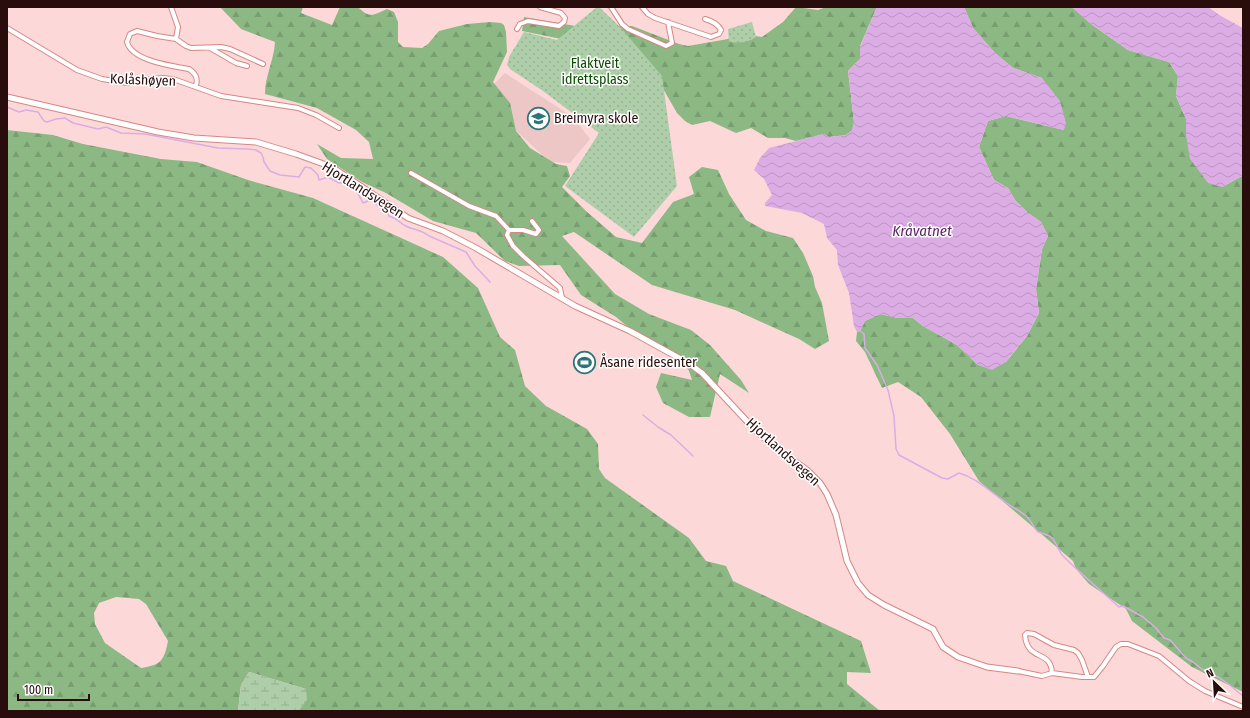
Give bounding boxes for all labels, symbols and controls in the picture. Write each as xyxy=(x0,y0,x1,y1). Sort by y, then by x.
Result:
park label: Flaktveit idrettsplass xyxy=(561,55,629,88)
street label: Kolåshøyen xyxy=(110,70,176,90)
school or university icon: Breimyra skole xyxy=(525,105,551,131)
place label: Breimyra skole xyxy=(554,110,638,127)
street label: Hjortlandsvegen xyxy=(319,158,407,222)
water label: Kråvatnet xyxy=(892,222,952,240)
sports icon: Åsane ridesenter xyxy=(571,349,597,375)
place label: Åsane ridesenter xyxy=(600,353,697,371)
street label: Hjortlandsvegen xyxy=(743,414,823,490)
north arrow xyxy=(1194,662,1234,702)
text: N xyxy=(1204,666,1216,681)
scale bar xyxy=(18,676,89,702)
text: 100 m xyxy=(24,683,53,697)

